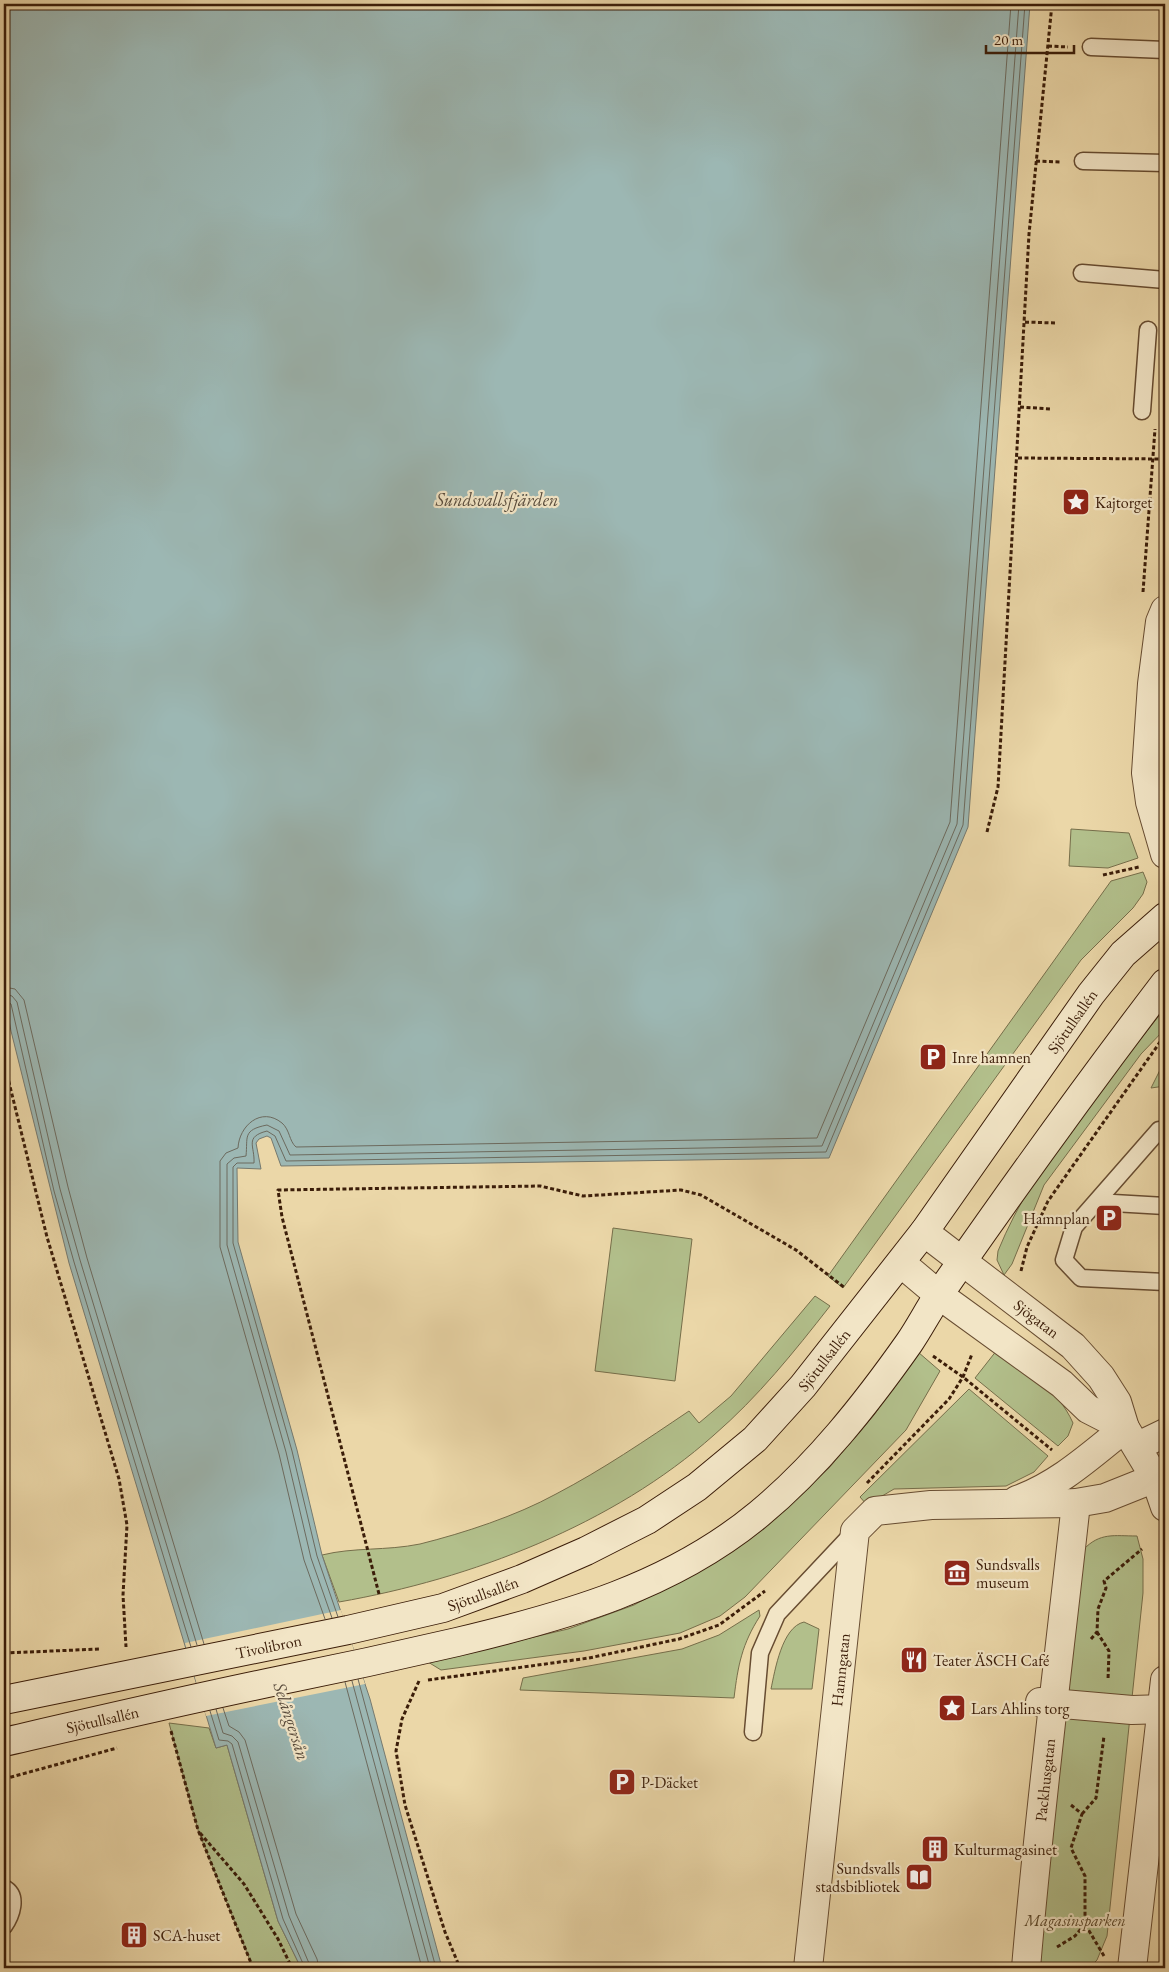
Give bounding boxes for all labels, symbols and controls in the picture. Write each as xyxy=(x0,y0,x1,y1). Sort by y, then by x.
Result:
scale bar xyxy=(986,22,1074,54)
text: 20 m xyxy=(994,30,1023,49)
place icon: Kajtorget xyxy=(1061,487,1091,517)
water label: Sundsvallsfjärden xyxy=(435,488,558,512)
place label: Kajtorget xyxy=(1095,492,1152,513)
street label: Sjötullsallén xyxy=(1042,984,1102,1058)
parking icon: Inre hamnen xyxy=(918,1042,948,1072)
place label: Inre hamnen xyxy=(952,1047,1031,1068)
parking icon: Hamnplan xyxy=(1094,1203,1124,1233)
place label: Hamnplan xyxy=(1023,1208,1091,1229)
street label: Sjögatan xyxy=(1010,1294,1064,1343)
street label: Sjötullsallén xyxy=(793,1324,855,1396)
place label: Sundsvalls museum xyxy=(976,1554,1040,1593)
museum icon: Sundsvalls museum xyxy=(942,1558,972,1588)
street label: Sjötullsallén xyxy=(444,1571,522,1616)
street label: Tivolibron xyxy=(234,1629,304,1663)
street label: Hamngatan xyxy=(826,1632,855,1707)
restaurant icon: Teater ÄSCH Café xyxy=(899,1645,929,1675)
place label: Teater ÄSCH Café xyxy=(933,1650,1049,1671)
water label: Selångersån xyxy=(267,1678,315,1763)
place icon: Lars Ahlins torg xyxy=(937,1693,967,1723)
place label: Lars Ahlins torg xyxy=(971,1698,1071,1719)
street label: Sjötullsallén xyxy=(64,1701,141,1738)
street label: Packhusgatan xyxy=(1030,1737,1060,1823)
parking icon: P-Däcket xyxy=(607,1767,637,1797)
place label: P-Däcket xyxy=(641,1772,698,1793)
building icon: Kulturmagasinet xyxy=(920,1834,950,1864)
place label: Kulturmagasinet xyxy=(954,1839,1057,1860)
place label: Sundsvalls stadsbibliotek xyxy=(816,1858,900,1897)
library icon: Sundsvalls stadsbibliotek xyxy=(904,1862,934,1892)
park label: Magasinsparken xyxy=(1023,1910,1126,1931)
building icon: SCA-huset xyxy=(119,1920,149,1950)
place label: SCA-huset xyxy=(153,1925,220,1946)

